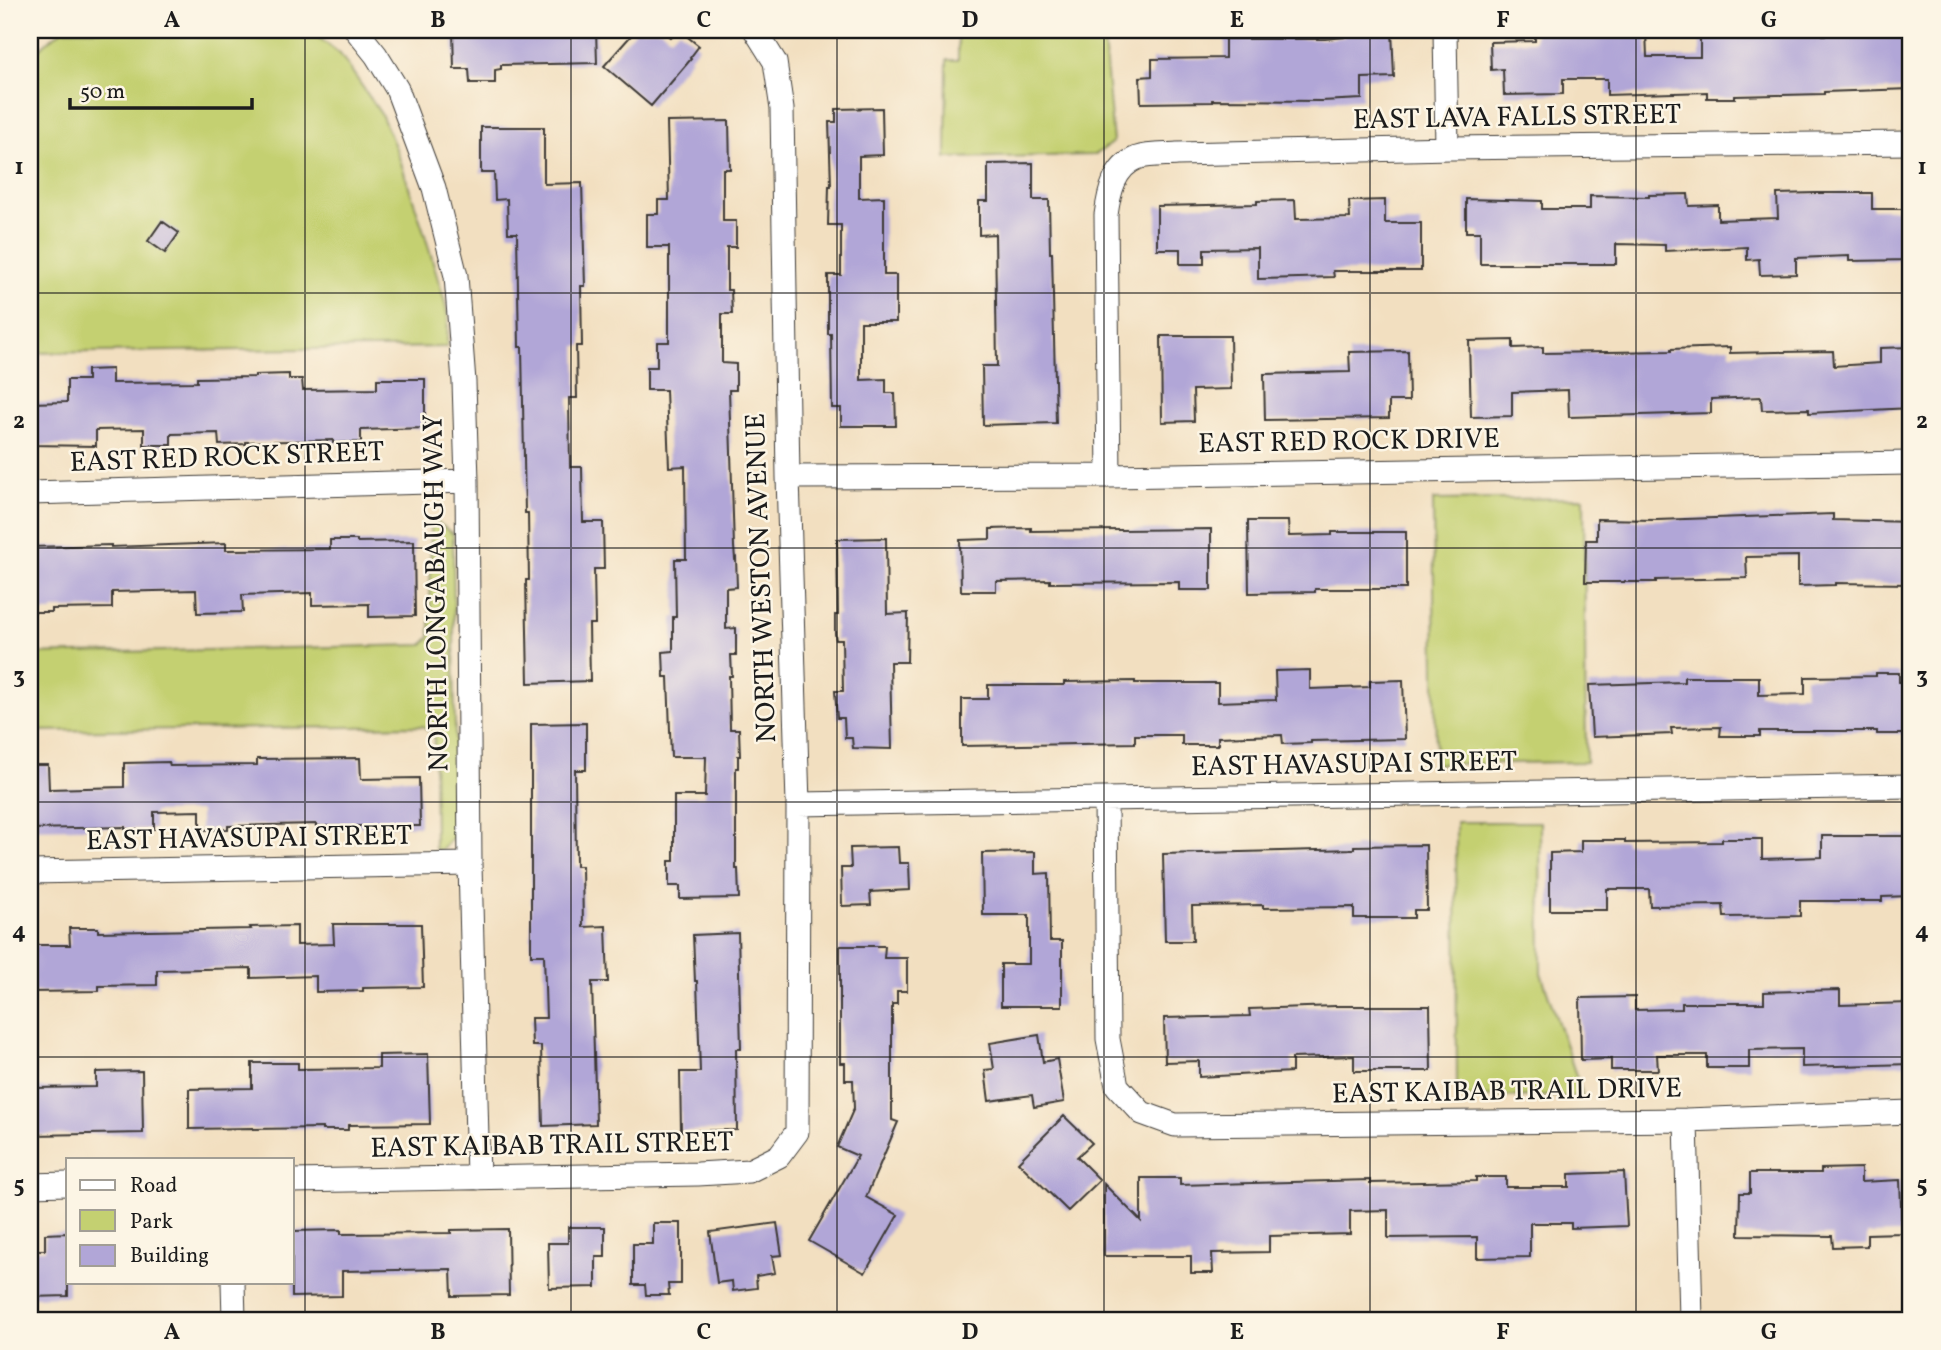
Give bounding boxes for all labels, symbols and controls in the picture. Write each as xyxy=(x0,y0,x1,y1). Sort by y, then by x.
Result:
text: A xyxy=(164,5,180,37)
text: B xyxy=(430,5,446,37)
text: C xyxy=(697,5,711,37)
text: D xyxy=(962,5,979,37)
text: E xyxy=(1230,5,1244,37)
text: F xyxy=(1496,5,1510,37)
text: G xyxy=(1761,5,1777,37)
scale bar xyxy=(70,66,252,110)
text: 50 m xyxy=(80,78,125,107)
street label: EAST LAVA FALLS STREET xyxy=(1352,96,1682,140)
text: 1 xyxy=(14,152,24,184)
text: 1 xyxy=(1917,152,1927,184)
text: 2 xyxy=(13,406,25,438)
text: 2 xyxy=(1916,406,1928,438)
street label: NORTH WESTON AVENUE xyxy=(737,412,787,744)
street label: NORTH LONGABAUGH WAY xyxy=(414,414,460,772)
street label: EAST RED ROCK DRIVE xyxy=(1198,420,1500,464)
street label: EAST RED ROCK STREET xyxy=(69,433,385,483)
text: 3 xyxy=(13,661,25,693)
text: 3 xyxy=(1916,661,1928,693)
street label: EAST HAVASUPAI STREET xyxy=(1190,743,1518,787)
street label: EAST HAVASUPAI STREET xyxy=(85,817,413,861)
text: 4 xyxy=(12,916,26,948)
text: 4 xyxy=(1915,916,1929,948)
street label: EAST KAIBAB TRAIL DRIVE xyxy=(1332,1069,1682,1115)
street label: EAST KAIBAB TRAIL STREET xyxy=(370,1123,734,1169)
legend xyxy=(66,1158,294,1284)
text: 5 xyxy=(13,1170,25,1202)
text: 5 xyxy=(1916,1170,1928,1202)
text: Road xyxy=(130,1172,177,1201)
text: Park xyxy=(130,1208,173,1237)
text: Building xyxy=(130,1242,209,1271)
text: A xyxy=(164,1317,180,1349)
text: B xyxy=(430,1317,446,1349)
text: C xyxy=(697,1317,711,1349)
text: D xyxy=(962,1317,979,1349)
text: E xyxy=(1230,1317,1244,1349)
text: F xyxy=(1496,1317,1510,1349)
text: G xyxy=(1761,1317,1777,1349)

